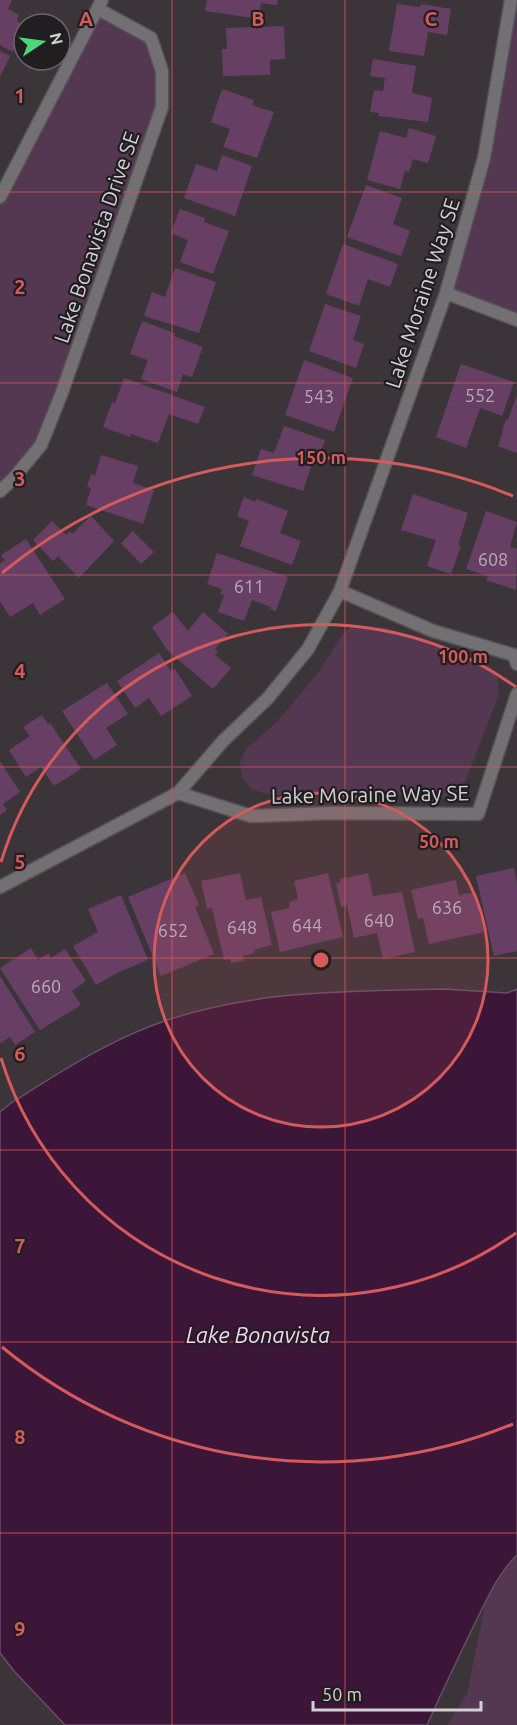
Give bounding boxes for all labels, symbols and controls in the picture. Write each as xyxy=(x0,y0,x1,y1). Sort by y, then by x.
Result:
text: A xyxy=(79,7,93,30)
text: B xyxy=(251,7,265,30)
text: C xyxy=(425,7,438,30)
north arrow xyxy=(12,12,72,72)
text: N xyxy=(47,31,67,46)
text: 1 xyxy=(14,84,26,107)
street label: Lake Bonavista Drive SE xyxy=(49,128,143,346)
street label: Lake Moraine Way SE xyxy=(380,195,464,391)
text: 2 xyxy=(14,275,26,298)
house number: 552 xyxy=(465,385,495,405)
house number: 543 xyxy=(304,386,334,406)
text: 150 m xyxy=(296,447,346,467)
text: 3 xyxy=(14,467,26,490)
house number: 608 xyxy=(478,549,508,569)
house number: 611 xyxy=(234,576,264,596)
text: 100 m xyxy=(438,646,488,666)
text: 4 xyxy=(14,659,26,682)
street label: Lake Moraine Way SE xyxy=(271,780,469,808)
text: 50 m xyxy=(419,831,459,851)
text: 5 xyxy=(14,850,26,873)
house number: 636 xyxy=(432,897,462,917)
house number: 640 xyxy=(364,910,394,930)
house number: 644 xyxy=(292,915,322,935)
house number: 648 xyxy=(227,917,257,937)
house number: 652 xyxy=(158,920,188,940)
centre of rings xyxy=(311,950,331,970)
house number: 660 xyxy=(31,976,61,996)
text: 6 xyxy=(14,1042,26,1065)
text: 7 xyxy=(14,1234,26,1257)
water label: Lake Bonavista xyxy=(186,1322,330,1347)
text: 8 xyxy=(14,1425,26,1448)
text: 9 xyxy=(14,1617,26,1640)
scale bar xyxy=(313,1674,481,1712)
text: 50 m xyxy=(322,1684,362,1704)

